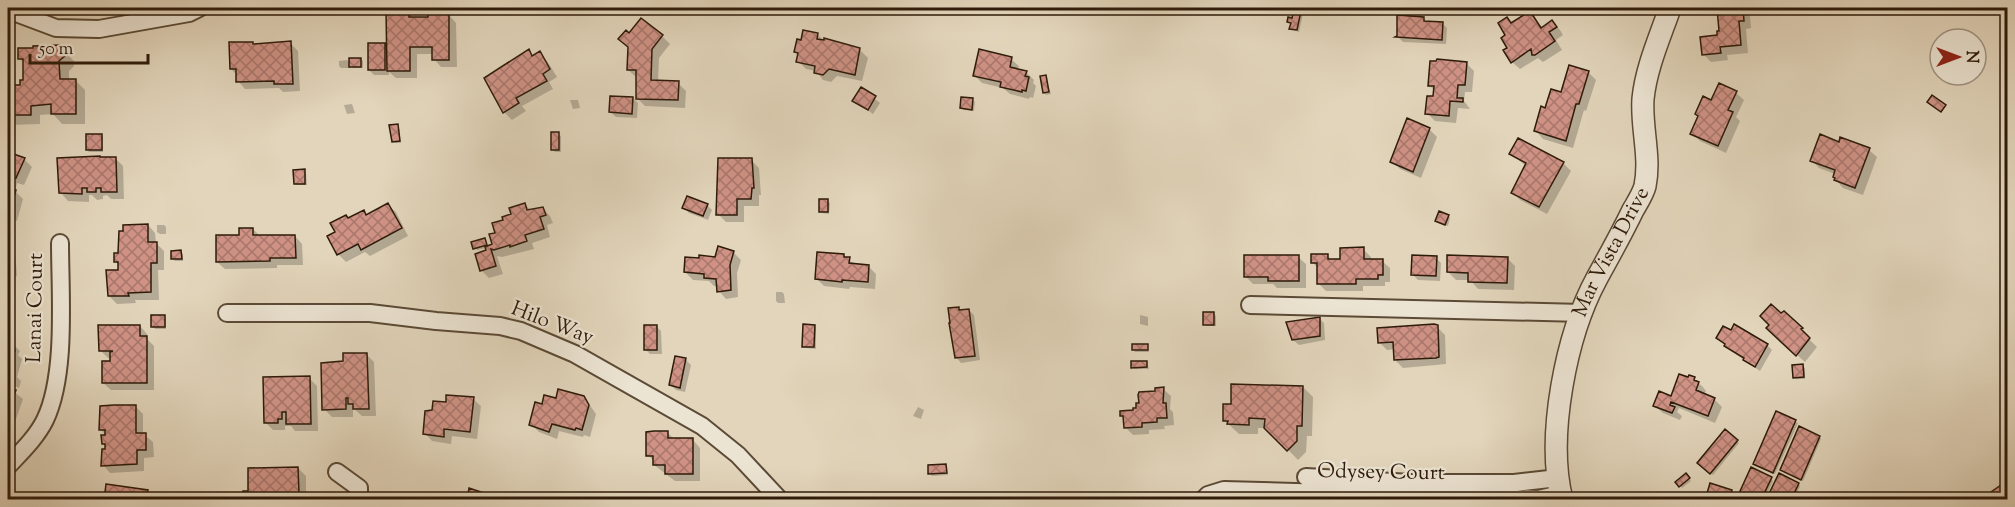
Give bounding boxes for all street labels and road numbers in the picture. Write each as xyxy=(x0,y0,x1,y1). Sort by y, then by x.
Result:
street label: Mar Vista Drive xyxy=(1566,183,1658,322)
street label: Lanai Court xyxy=(20,253,52,363)
street label: Hilo Way xyxy=(506,295,598,354)
street label: Odysey Court xyxy=(1317,457,1445,489)

